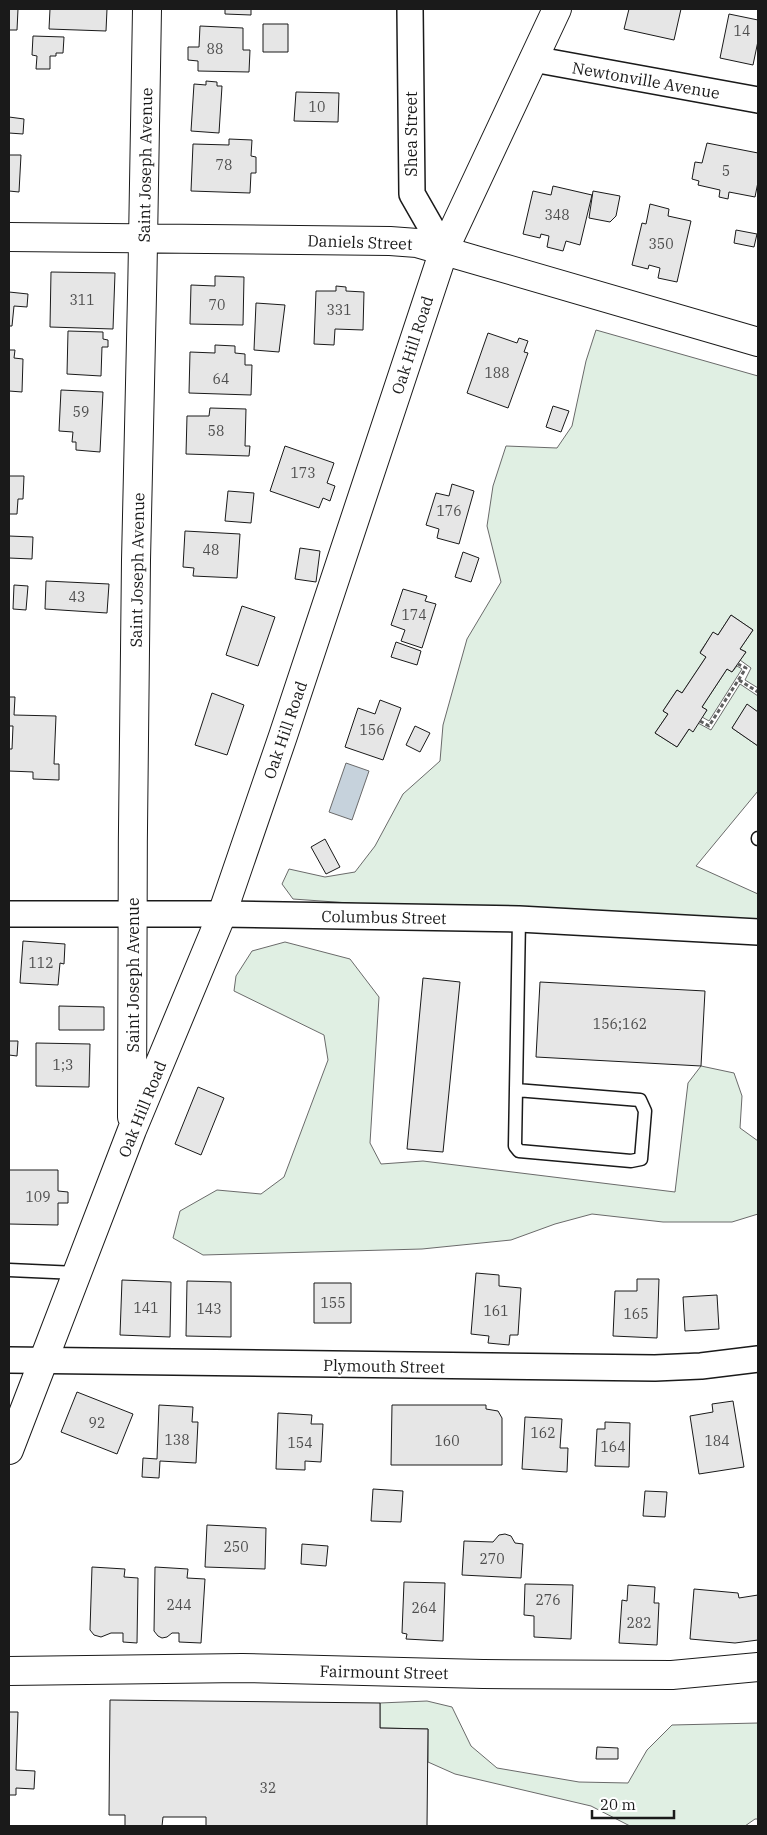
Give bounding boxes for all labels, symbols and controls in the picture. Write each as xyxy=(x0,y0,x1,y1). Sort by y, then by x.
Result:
house number: 14 xyxy=(734,22,750,40)
house number: 88 xyxy=(207,40,223,58)
street label: Newtonville Avenue xyxy=(571,57,721,103)
street label: Saint Joseph Avenue xyxy=(134,87,156,243)
street label: Shea Street xyxy=(401,91,421,177)
house number: 10 xyxy=(309,98,325,116)
house number: 78 xyxy=(216,156,232,174)
house number: 5 xyxy=(722,162,730,180)
house number: 348 xyxy=(544,206,570,224)
street label: Daniels Street xyxy=(307,230,413,254)
house number: 350 xyxy=(648,235,674,253)
house number: 311 xyxy=(69,291,95,309)
street label: Oak Hill Road xyxy=(387,293,437,397)
house number: 70 xyxy=(209,296,225,314)
house number: 331 xyxy=(326,301,352,319)
house number: 188 xyxy=(484,364,510,382)
house number: 64 xyxy=(213,370,229,388)
house number: 59 xyxy=(73,403,89,421)
house number: 58 xyxy=(208,422,224,440)
house number: 173 xyxy=(290,464,316,482)
street label: Saint Joseph Avenue xyxy=(126,492,148,648)
house number: 176 xyxy=(436,502,462,520)
house number: 48 xyxy=(203,541,219,559)
house number: 43 xyxy=(69,588,85,606)
house number: 174 xyxy=(401,606,427,624)
street label: Oak Hill Road xyxy=(259,678,311,782)
house number: 156 xyxy=(359,721,385,739)
street label: Saint Joseph Avenue xyxy=(123,897,143,1053)
street label: Columbus Street xyxy=(321,906,447,928)
house number: 112 xyxy=(28,954,54,972)
house number: 156;162 xyxy=(593,1015,647,1033)
house number: 1;3 xyxy=(53,1056,73,1074)
street label: Oak Hill Road xyxy=(114,1058,171,1160)
house number: 109 xyxy=(25,1188,51,1206)
house number: 155 xyxy=(320,1294,346,1312)
house number: 141 xyxy=(133,1299,159,1317)
house number: 143 xyxy=(196,1300,222,1318)
house number: 161 xyxy=(483,1302,509,1320)
house number: 165 xyxy=(623,1305,649,1323)
street label: Plymouth Street xyxy=(323,1355,445,1377)
house number: 92 xyxy=(89,1414,105,1432)
house number: 162 xyxy=(530,1424,556,1442)
house number: 138 xyxy=(164,1431,190,1449)
house number: 160 xyxy=(434,1432,460,1450)
house number: 184 xyxy=(704,1432,730,1450)
house number: 154 xyxy=(287,1434,313,1452)
house number: 164 xyxy=(600,1438,626,1456)
house number: 250 xyxy=(223,1538,249,1556)
house number: 270 xyxy=(479,1550,505,1568)
house number: 276 xyxy=(535,1591,561,1609)
house number: 244 xyxy=(166,1596,192,1614)
house number: 264 xyxy=(411,1599,437,1617)
house number: 282 xyxy=(626,1614,652,1632)
street label: Fairmount Street xyxy=(319,1661,449,1683)
house number: 32 xyxy=(260,1779,276,1797)
scale bar xyxy=(592,1788,674,1820)
text: 20 m xyxy=(600,1795,636,1814)

